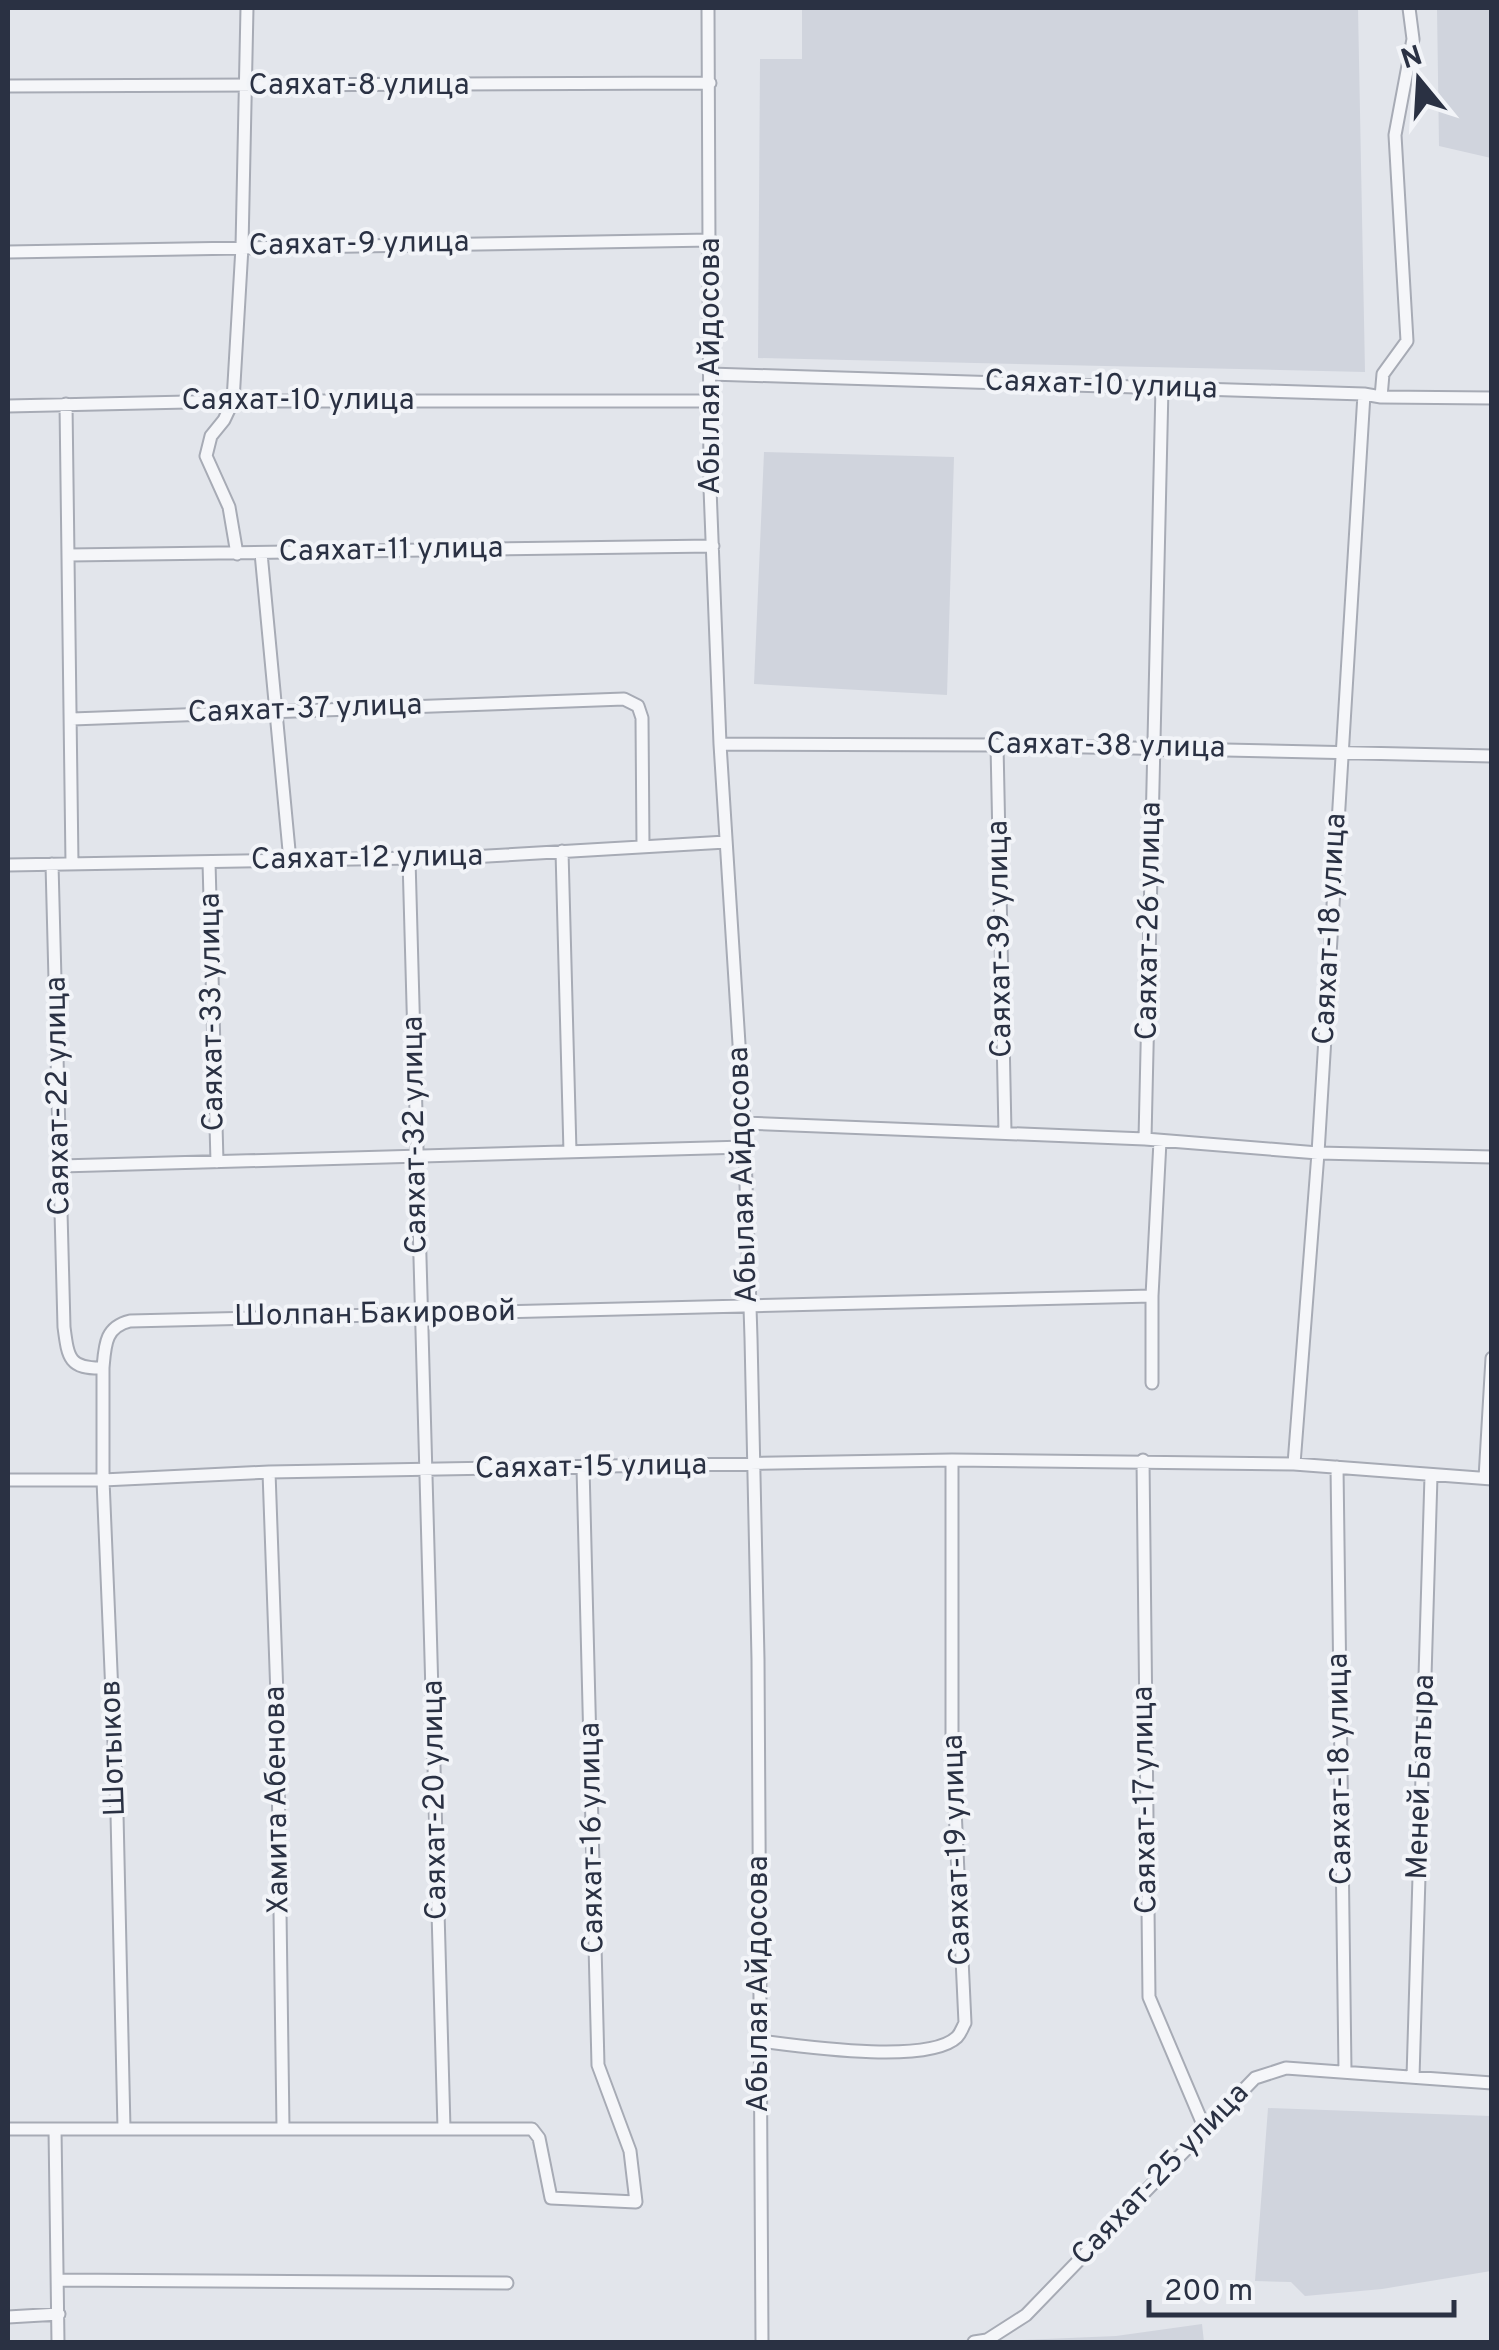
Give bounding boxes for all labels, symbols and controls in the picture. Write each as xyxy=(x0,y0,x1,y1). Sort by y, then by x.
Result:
north arrow xyxy=(1369,30,1469,130)
text: N xyxy=(1397,39,1427,79)
street label: Саяхат-8 улица xyxy=(249,68,470,105)
street label: Саяхат-9 улица xyxy=(248,225,470,265)
street label: Абылая Айдосова xyxy=(693,237,730,495)
street label: Саяхат-10 улица xyxy=(984,363,1218,409)
street label: Саяхат-10 улица xyxy=(181,383,415,420)
street label: Саяхат-11 улица xyxy=(278,531,504,571)
street label: Саяхат-37 улица xyxy=(187,687,423,733)
street label: Саяхат-38 улица xyxy=(986,726,1226,768)
street label: Саяхат-26 улица xyxy=(1129,801,1171,1041)
street label: Саяхат-18 улица xyxy=(1306,812,1356,1046)
street label: Саяхат-39 улица xyxy=(980,820,1022,1058)
street label: Саяхат-12 улица xyxy=(251,838,483,880)
street label: Саяхат-33 улица xyxy=(192,892,234,1132)
street label: Саяхат-22 улица xyxy=(38,976,80,1216)
street label: Саяхат-32 улица xyxy=(395,1015,437,1255)
street label: Абылая Айдосова xyxy=(721,1046,767,1304)
street label: Шолпан Бакировой xyxy=(234,1294,516,1336)
street label: Саяхат-15 улица xyxy=(474,1447,708,1489)
street label: Саяхат-18 улица xyxy=(1320,1653,1362,1885)
street label: Меней Батыра xyxy=(1400,1674,1444,1880)
street label: Шотыков xyxy=(93,1679,135,1817)
street label: Саяхат-20 улица xyxy=(415,1680,457,1920)
street label: Хамита Абенова xyxy=(258,1686,298,1914)
street label: Саяхат-17 улица xyxy=(1126,1686,1166,1914)
street label: Саяхат-16 улица xyxy=(572,1722,614,1954)
street label: Саяхат-19 улица xyxy=(935,1734,981,1966)
street label: Абылая Айдосова xyxy=(741,1855,778,2113)
street label: Саяхат-25 улица xyxy=(1064,2076,1258,2274)
scale bar xyxy=(1149,2255,1454,2317)
text: 200 m xyxy=(1164,2274,1253,2311)

